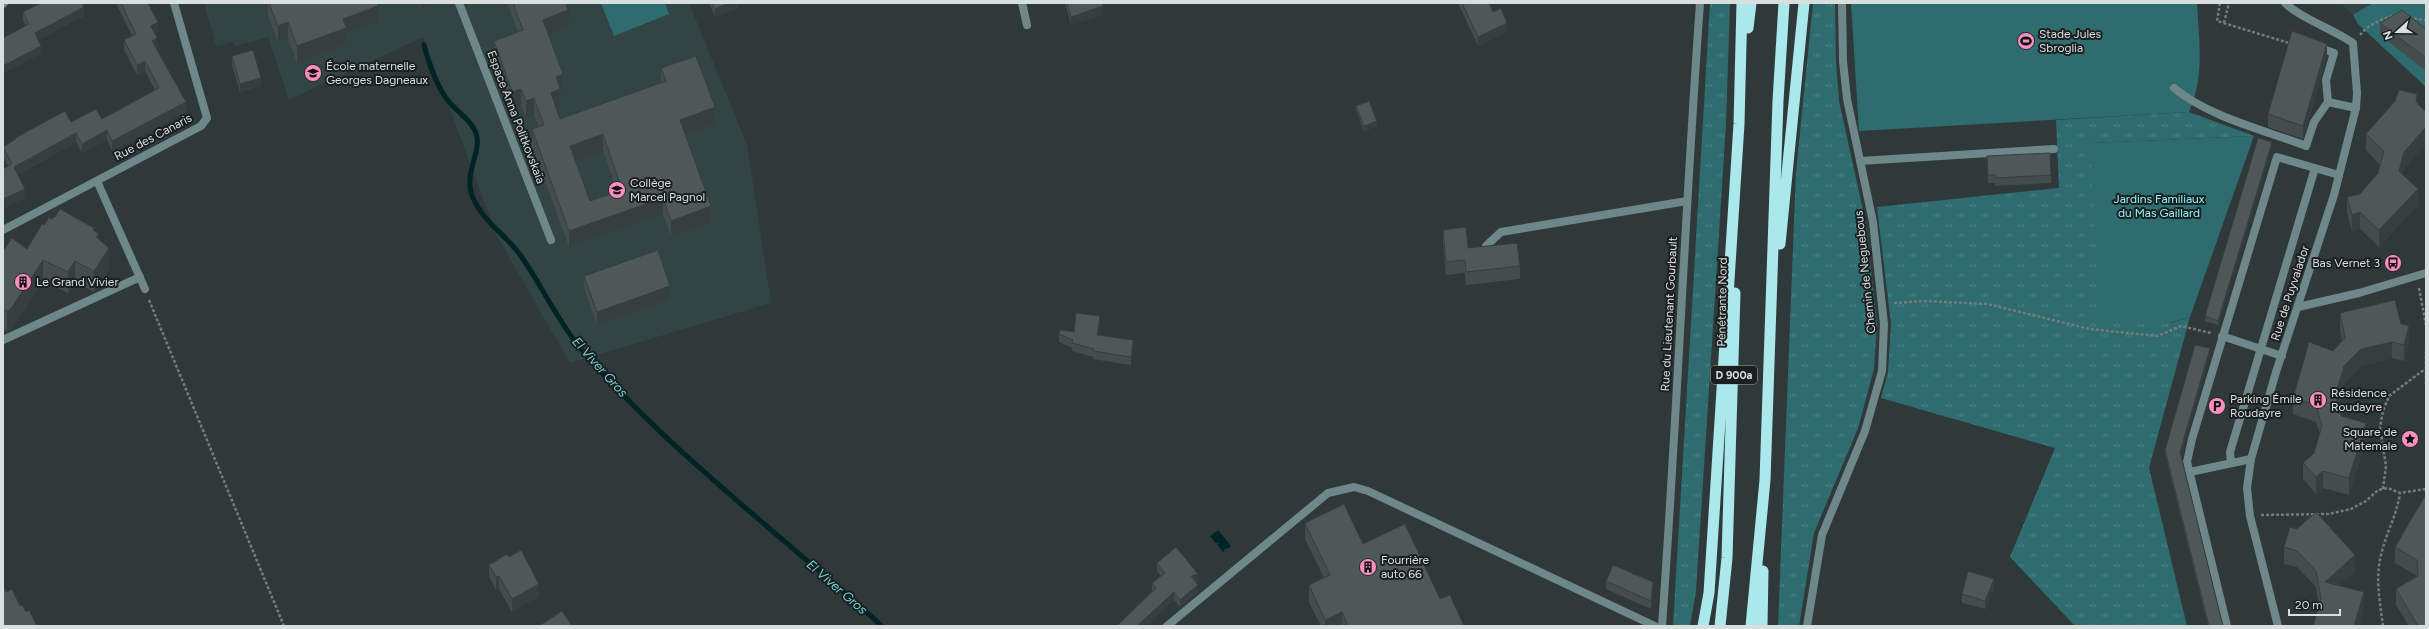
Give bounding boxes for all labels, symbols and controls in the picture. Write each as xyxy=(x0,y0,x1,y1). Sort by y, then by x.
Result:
north arrow xyxy=(2377,12,2417,52)
place label: Stade Jules Sbroglia xyxy=(2039,27,2102,55)
text: N xyxy=(2381,29,2396,42)
sports icon: Stade Jules Sbroglia xyxy=(2016,31,2036,51)
street label: Espace Anna Politkovskaïa xyxy=(484,49,548,185)
place label: École maternelle Georges Dagneaux xyxy=(326,59,428,87)
school or university icon: École maternelle Georges Dagneaux xyxy=(303,63,323,83)
street label: Rue des Canaris xyxy=(112,110,195,163)
place label: Collège Marcel Pagnol xyxy=(630,176,705,204)
school or university icon: Collège Marcel Pagnol xyxy=(607,180,627,200)
park label: Jardins Familiaux du Mas Gaillard xyxy=(2114,192,2205,220)
street label: Chemin de Neguebous xyxy=(1852,209,1878,334)
street label: Rue du Lieutenant Gourbault xyxy=(1658,236,1680,392)
street label: Rue de Puyvalador xyxy=(2268,244,2312,342)
bus stop icon: Bas Vernet 3 xyxy=(2383,253,2403,273)
place label: Bas Vernet 3 xyxy=(2312,256,2380,270)
street label: Pénétrante Nord xyxy=(1714,257,1730,347)
building icon: Le Grand Vivier xyxy=(13,272,33,292)
place label: Le Grand Vivier xyxy=(36,275,118,289)
water label: El Viver Gros xyxy=(569,334,631,400)
road number: D 900a xyxy=(1711,366,1757,384)
place label: Résidence Roudayre xyxy=(2331,386,2387,414)
building icon: Résidence Roudayre xyxy=(2308,390,2328,410)
place label: Parking Émile Roudayre xyxy=(2230,392,2302,420)
parking icon: Parking Émile Roudayre xyxy=(2207,396,2227,416)
place label: Square de Matemale xyxy=(2343,425,2397,453)
place icon: Square de Matemale xyxy=(2400,429,2420,449)
place label: Fourrière auto 66 xyxy=(1381,553,1430,581)
water label: El Viver Gros xyxy=(804,557,870,617)
building icon: Fourrière auto 66 xyxy=(1358,557,1378,577)
scale bar xyxy=(2289,591,2340,617)
text: 20 m xyxy=(2295,598,2323,612)

